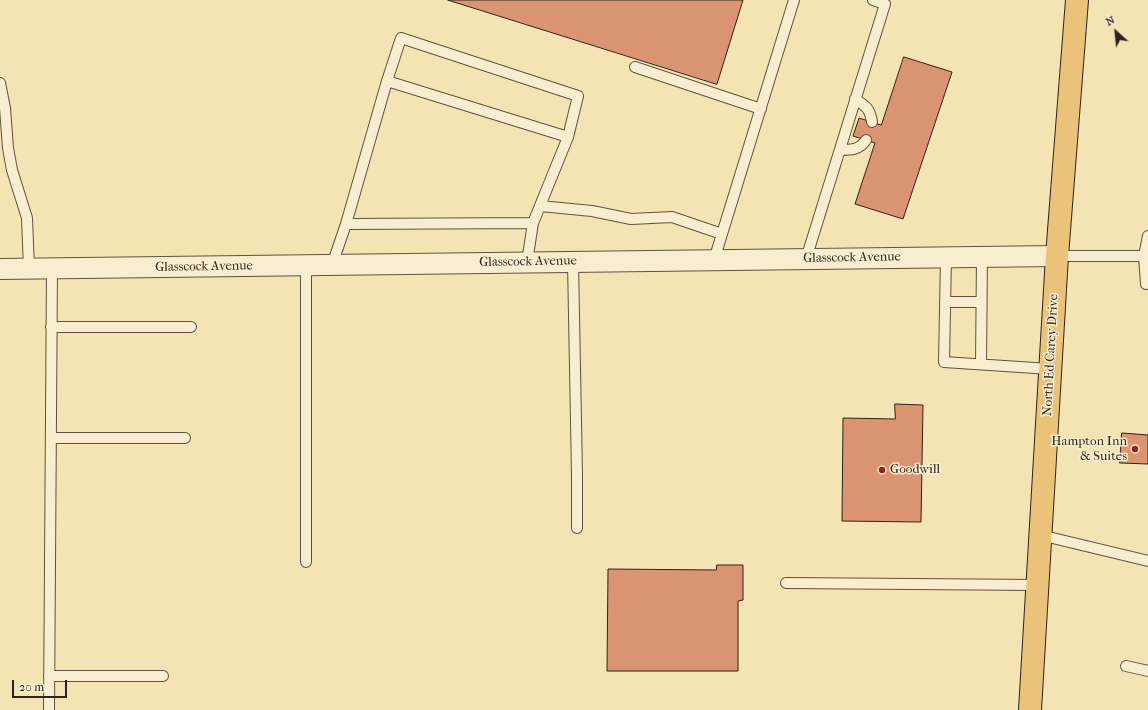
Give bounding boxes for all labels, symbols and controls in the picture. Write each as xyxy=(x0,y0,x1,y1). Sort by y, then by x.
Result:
north arrow xyxy=(1096,12,1136,52)
text: N xyxy=(1104,13,1117,29)
street label: Glasscock Avenue xyxy=(803,249,901,267)
street label: Glasscock Avenue xyxy=(479,253,577,271)
street label: Glasscock Avenue xyxy=(155,258,253,276)
street label: North Ed Carey Drive xyxy=(1040,294,1062,416)
place label: Hampton Inn & Suites xyxy=(1051,434,1127,465)
marker: Hampton Inn & Suites xyxy=(1130,444,1140,454)
place label: Goodwill xyxy=(890,462,940,478)
marker: Goodwill xyxy=(877,465,887,475)
scale bar xyxy=(14,672,69,698)
text: 20 m xyxy=(19,680,44,694)

